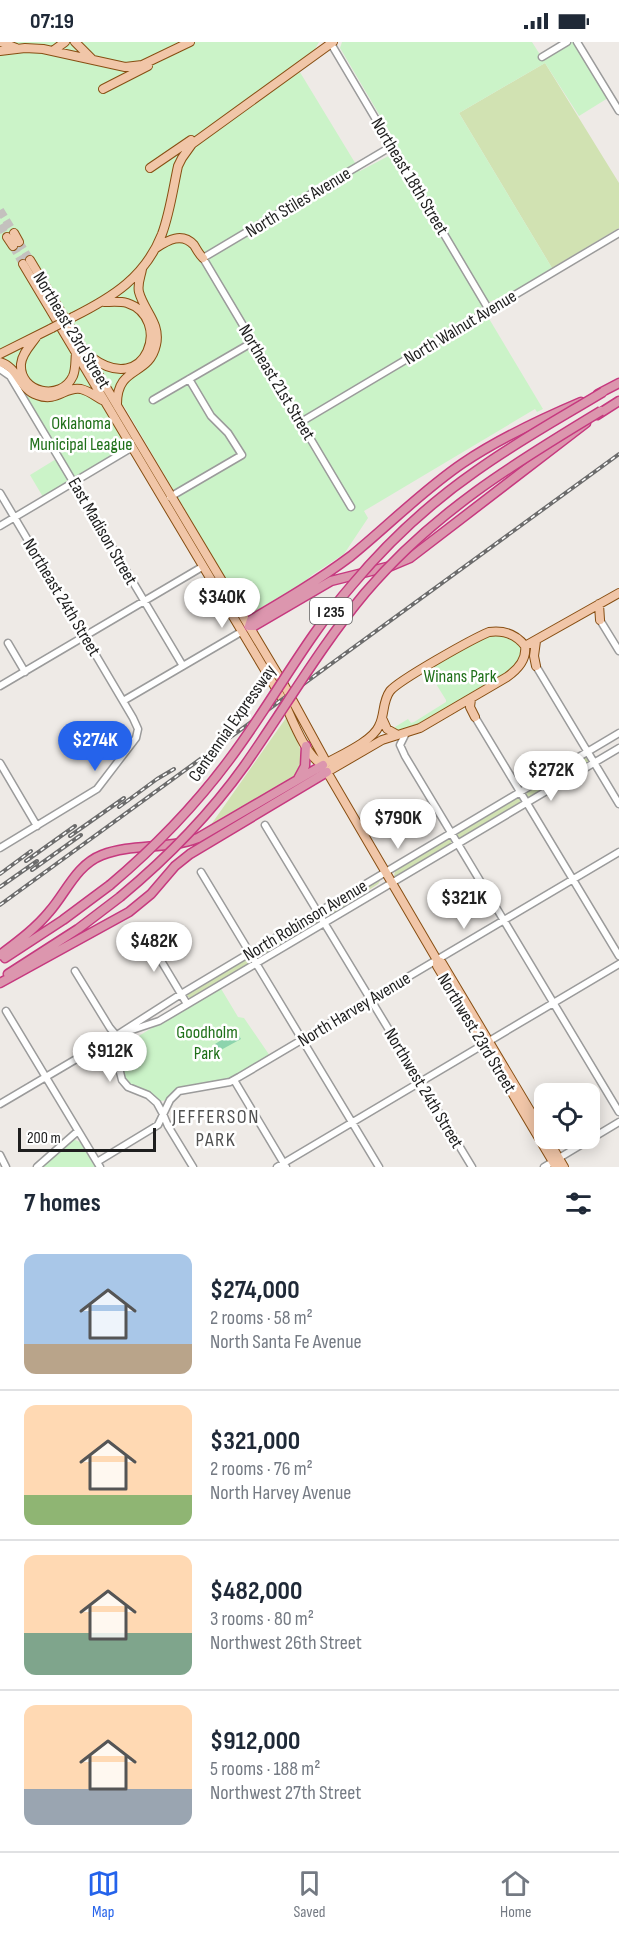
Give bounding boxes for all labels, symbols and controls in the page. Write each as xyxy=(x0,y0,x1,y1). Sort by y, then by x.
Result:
text: 07:19 xyxy=(30,8,74,35)
street label: Northeast 18th Street xyxy=(366,114,453,239)
street label: North Stiles Avenue xyxy=(242,163,354,242)
street label: Northeast 23rd Street xyxy=(28,268,115,393)
street label: North Walnut Avenue xyxy=(400,286,520,369)
street label: Northeast 21st Street xyxy=(234,321,320,444)
park label: Oklahoma Municipal League xyxy=(30,413,132,455)
street label: East Madison Street xyxy=(64,474,142,589)
street label: Northeast 24th Street xyxy=(18,535,105,660)
pin: $340K xyxy=(180,578,264,629)
text: $340K xyxy=(198,585,246,609)
road number: I 235 xyxy=(310,598,352,624)
street label: Centennial Expressway xyxy=(184,661,281,786)
park label: Winans Park xyxy=(423,666,497,687)
pin: $274K xyxy=(53,721,137,772)
text: $274K xyxy=(72,728,118,752)
pin: $272K xyxy=(509,751,593,802)
text: $272K xyxy=(528,758,574,782)
pin: $790K xyxy=(356,799,440,850)
text: $790K xyxy=(374,806,422,830)
street label: North Robinson Avenue xyxy=(240,875,371,966)
pin: $321K xyxy=(422,879,506,930)
text: $321K xyxy=(441,886,487,910)
pin: $482K xyxy=(112,922,196,973)
text: $482K xyxy=(130,929,178,953)
street label: North Harvey Avenue xyxy=(294,968,414,1051)
street label: Northwest 23rd Street xyxy=(433,970,521,1097)
park label: Goodholm Park xyxy=(176,1022,238,1064)
street label: Northwest 24th Street xyxy=(380,1024,468,1152)
pin: $912K xyxy=(68,1032,152,1083)
text: $912K xyxy=(87,1039,133,1063)
map controls xyxy=(534,1083,600,1149)
button: locate xyxy=(534,1083,600,1149)
district label: JEFFERSON PARK xyxy=(171,1105,260,1152)
scale bar xyxy=(18,1125,156,1152)
text: 200 m xyxy=(27,1129,61,1148)
icon: filters xyxy=(562,1187,595,1220)
text: 7 homes xyxy=(24,1188,101,1219)
text: $274,000 xyxy=(210,1275,300,1306)
icon: home xyxy=(72,1278,144,1350)
text: 2 rooms · 58 m² xyxy=(210,1306,313,1330)
text: North Santa Fe Avenue xyxy=(210,1330,362,1354)
text: $321,000 xyxy=(210,1426,300,1457)
icon: home xyxy=(72,1429,144,1501)
text: 2 rooms · 76 m² xyxy=(210,1457,313,1481)
text: North Harvey Avenue xyxy=(210,1481,351,1505)
text: $482,000 xyxy=(210,1576,302,1607)
icon: home xyxy=(72,1579,144,1651)
text: 3 rooms · 80 m² xyxy=(210,1607,314,1631)
text: Northwest 26th Street xyxy=(210,1631,362,1655)
text: $912,000 xyxy=(210,1726,300,1757)
icon: home xyxy=(72,1729,144,1801)
text: 5 rooms · 188 m² xyxy=(210,1757,320,1781)
text: Northwest 27th Street xyxy=(210,1781,361,1805)
tab: Map xyxy=(87,1867,120,1922)
tab: Saved xyxy=(293,1867,326,1922)
tab: Home xyxy=(499,1867,532,1922)

